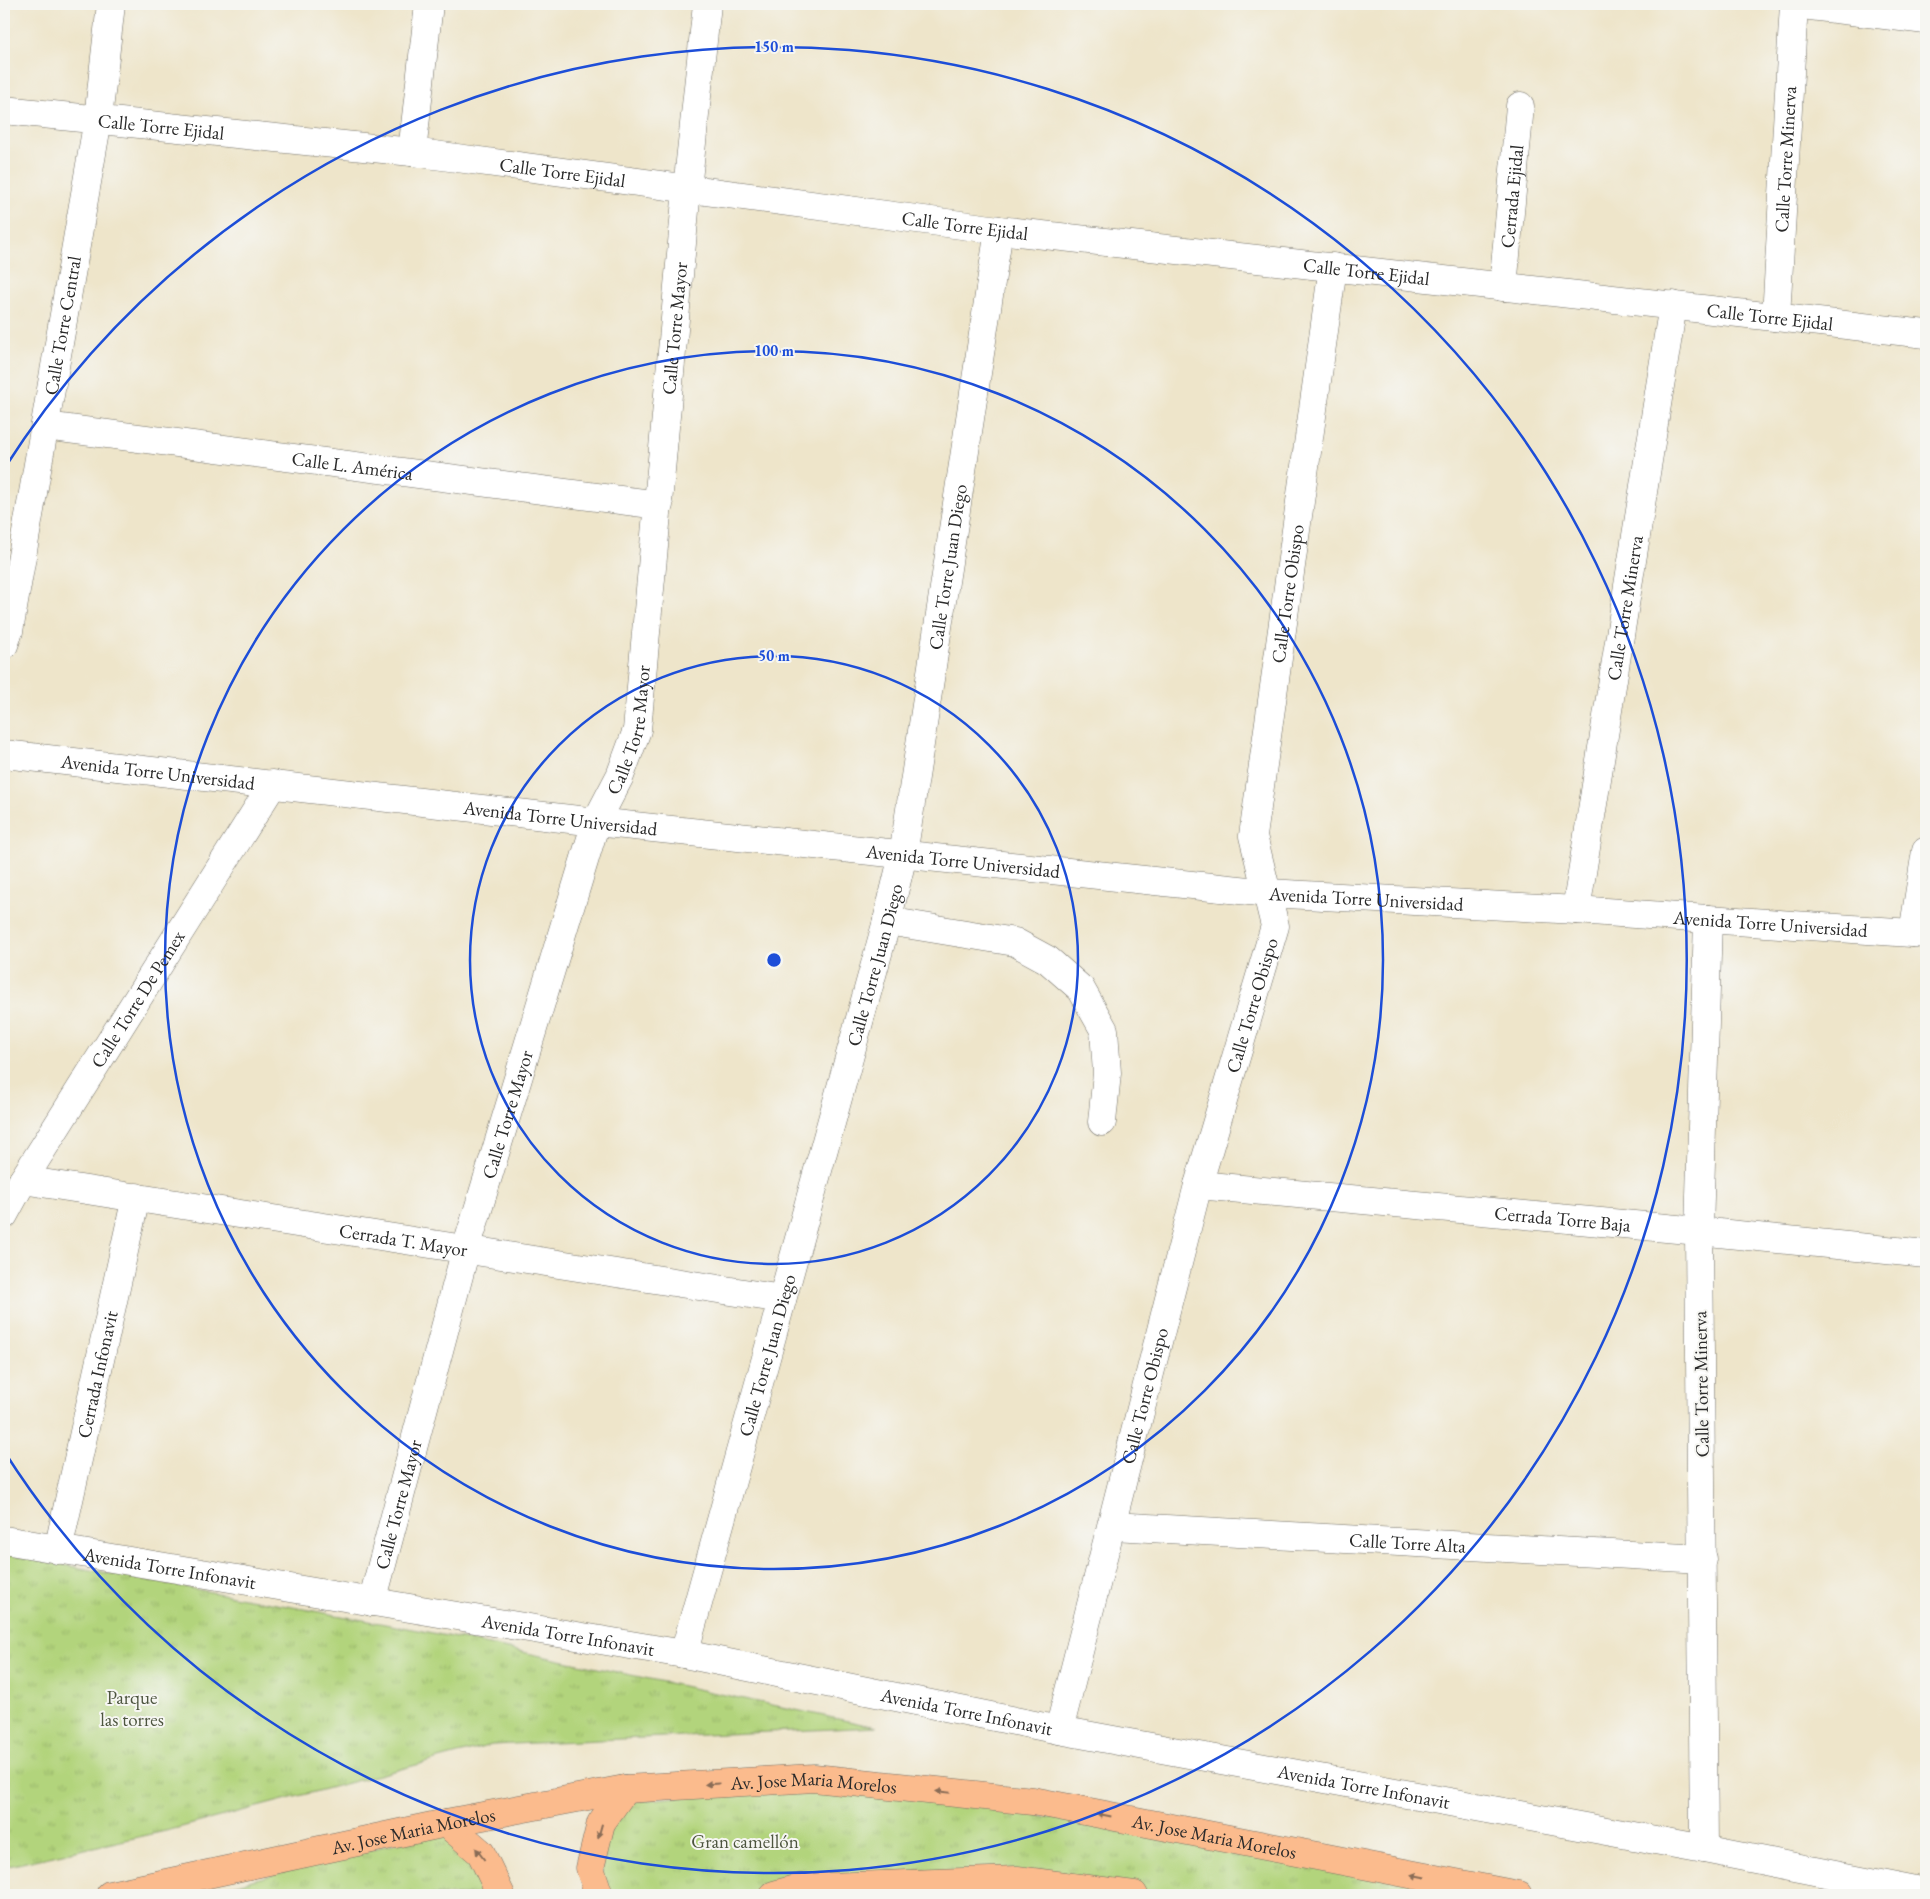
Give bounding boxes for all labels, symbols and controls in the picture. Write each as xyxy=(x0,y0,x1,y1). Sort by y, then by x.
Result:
text: 150 m xyxy=(754,37,794,56)
street label: Calle Torre Minerva xyxy=(1768,85,1802,233)
street label: Calle Torre Ejidal xyxy=(97,107,226,145)
street label: Cerrada Ejidal xyxy=(1494,143,1529,249)
street label: Calle Torre Ejidal xyxy=(498,151,628,193)
street label: Calle Torre Ejidal xyxy=(900,205,1030,246)
street label: Calle Torre Ejidal xyxy=(1302,252,1431,291)
street label: Calle Torre Central xyxy=(38,253,87,397)
street label: Calle Torre Mayor xyxy=(656,260,693,396)
street label: Calle Torre Ejidal xyxy=(1705,297,1835,336)
text: 100 m xyxy=(754,341,794,360)
street label: Calle L. América xyxy=(290,445,415,486)
street label: Calle Torre Juan Diego xyxy=(922,482,972,652)
street label: Calle Torre Obispo xyxy=(1265,523,1309,665)
street label: Calle Torre Minerva xyxy=(1600,533,1648,682)
text: 50 m xyxy=(758,646,790,665)
street label: Calle Torre Mayor xyxy=(600,663,655,799)
street label: Avenida Torre Universidad xyxy=(59,748,257,795)
street label: Avenida Torre Universidad xyxy=(461,794,659,841)
street label: Avenida Torre Universidad xyxy=(864,838,1062,883)
street label: Calle Torre Juan Diego xyxy=(840,881,908,1049)
street label: Avenida Torre Universidad xyxy=(1267,881,1465,916)
street label: Avenida Torre Universidad xyxy=(1671,904,1869,942)
street label: Calle Torre De Pemex xyxy=(85,925,191,1072)
street label: Calle Torre Obispo xyxy=(1220,935,1283,1076)
centre of rings xyxy=(765,951,783,969)
street label: Calle Torre Mayor xyxy=(476,1046,539,1182)
street label: Cerrada Torre Baja xyxy=(1493,1200,1632,1237)
street label: Cerrada T. Mayor xyxy=(337,1217,470,1262)
street label: Calle Torre Juan Diego xyxy=(732,1271,801,1439)
street label: Cerrada Infonavit xyxy=(71,1308,123,1440)
street label: Calle Torre Minerva xyxy=(1687,1310,1715,1458)
street label: Calle Torre Obispo xyxy=(1115,1325,1174,1467)
street label: Calle Torre Mayor xyxy=(369,1436,427,1572)
street label: Calle Torre Alta xyxy=(1349,1527,1467,1558)
street label: Avenida Torre Infonavit xyxy=(81,1541,258,1595)
street label: Avenida Torre Infonavit xyxy=(479,1608,656,1661)
street label: Avenida Torre Infonavit xyxy=(878,1682,1055,1741)
park label: Parque las torres xyxy=(100,1685,164,1732)
street label: Avenida Torre Infonavit xyxy=(1275,1758,1452,1814)
street label: Av. Jose Maria Morelos xyxy=(729,1765,898,1799)
one-way arrow xyxy=(703,1781,719,1789)
one-way arrow xyxy=(935,1787,951,1795)
street label: Av. Jose Maria Morelos xyxy=(328,1801,497,1860)
street label: Av. Jose Maria Morelos xyxy=(1129,1808,1299,1864)
one-way arrow xyxy=(1096,1810,1112,1818)
one-way arrow xyxy=(595,1823,603,1838)
park label: Gran camellón xyxy=(691,1829,799,1854)
one-way arrow xyxy=(475,1847,485,1861)
one-way arrow xyxy=(1411,1872,1426,1880)

